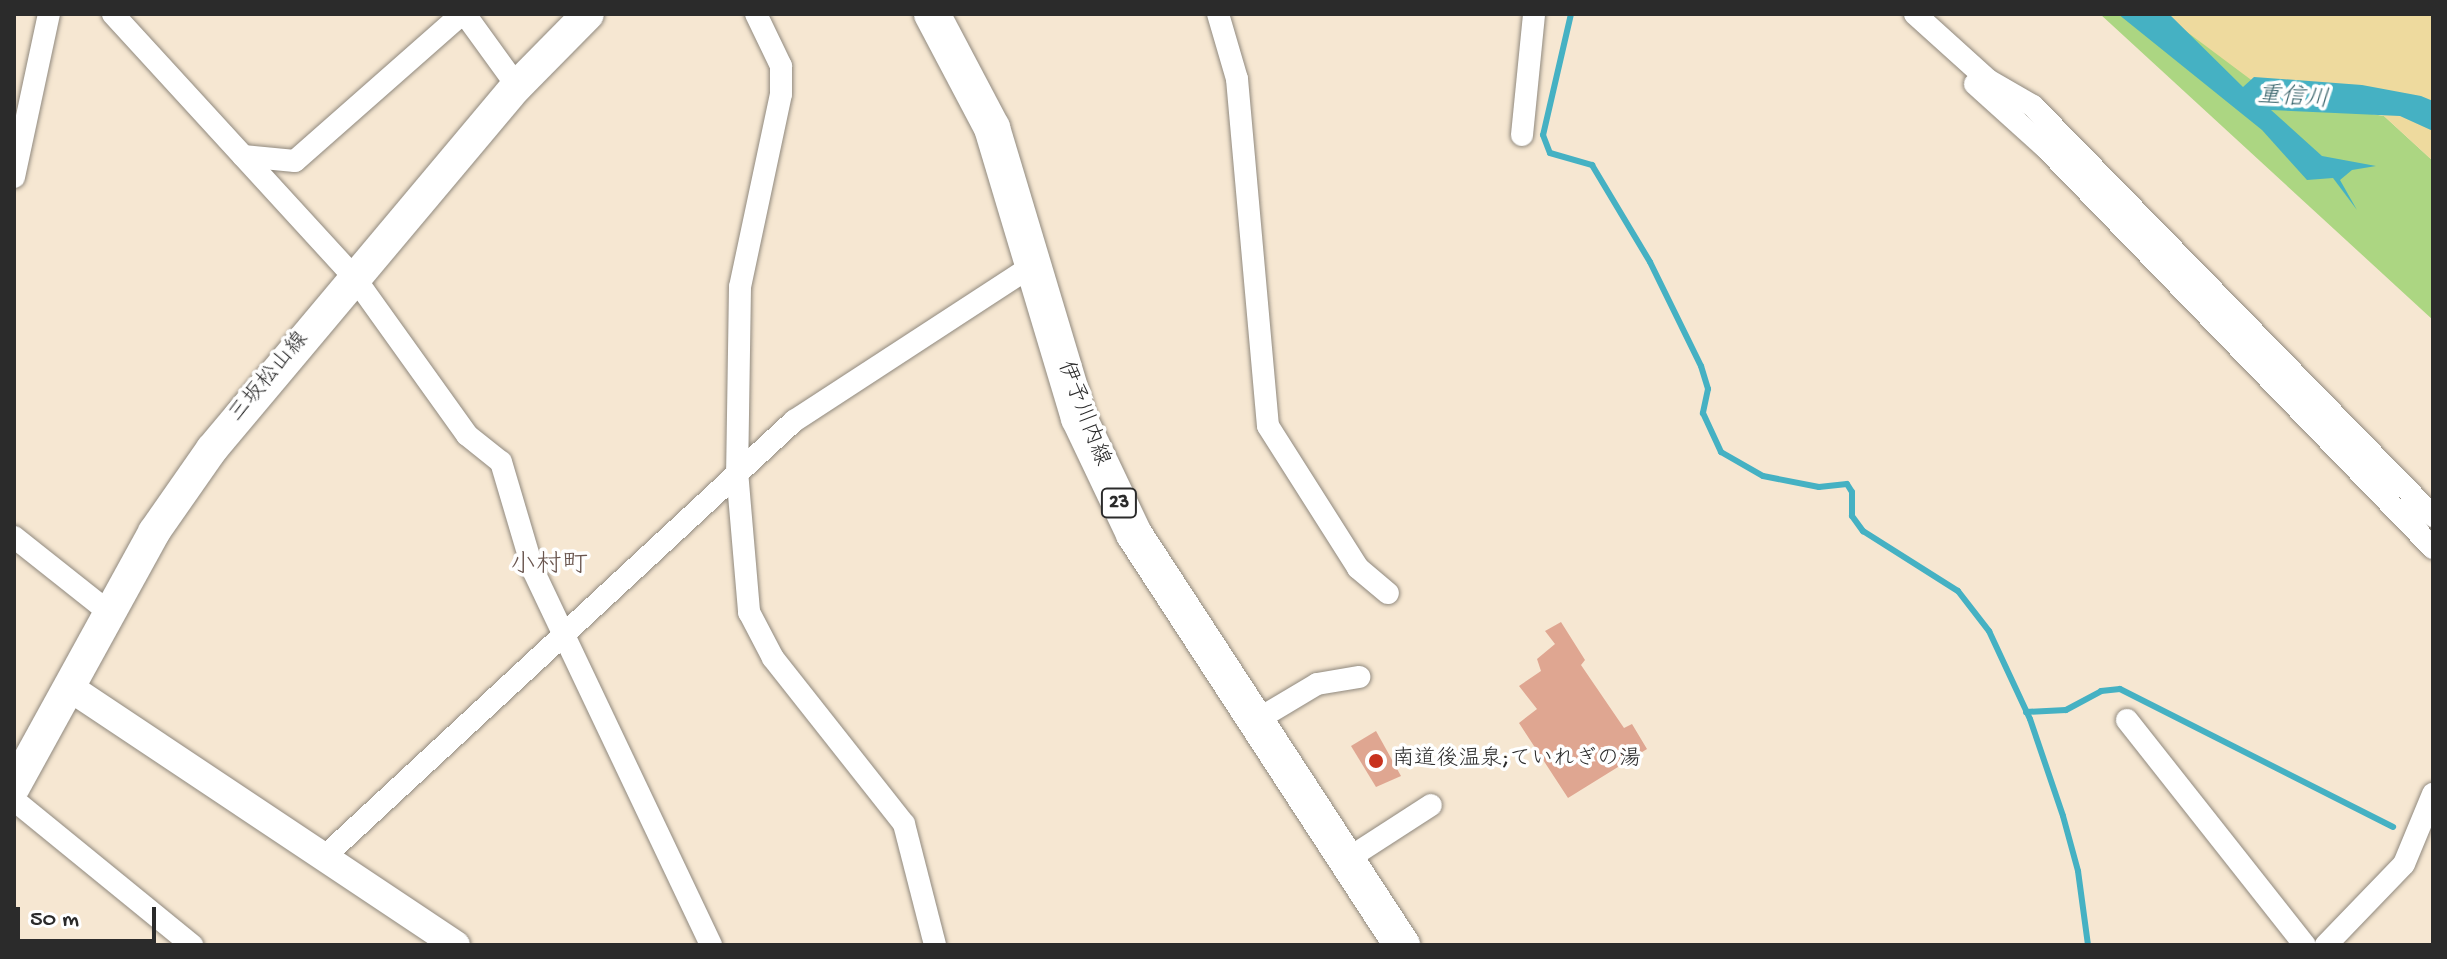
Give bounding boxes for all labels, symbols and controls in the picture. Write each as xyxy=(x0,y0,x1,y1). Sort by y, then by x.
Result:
water label: 重信川 xyxy=(2256,82,2330,116)
street label: 三坂松山線 xyxy=(225,327,315,429)
street label: 伊予川内線 xyxy=(1050,358,1114,470)
road number: 23 xyxy=(1099,487,1139,519)
district label: 小村町 xyxy=(510,551,588,583)
place label: 南道後温泉;ていれぎの湯 xyxy=(1392,748,1641,774)
marker: 南道後温泉;ていれぎの湯 xyxy=(1367,752,1385,770)
scale bar xyxy=(20,891,160,941)
text: 50 m xyxy=(30,906,79,935)

